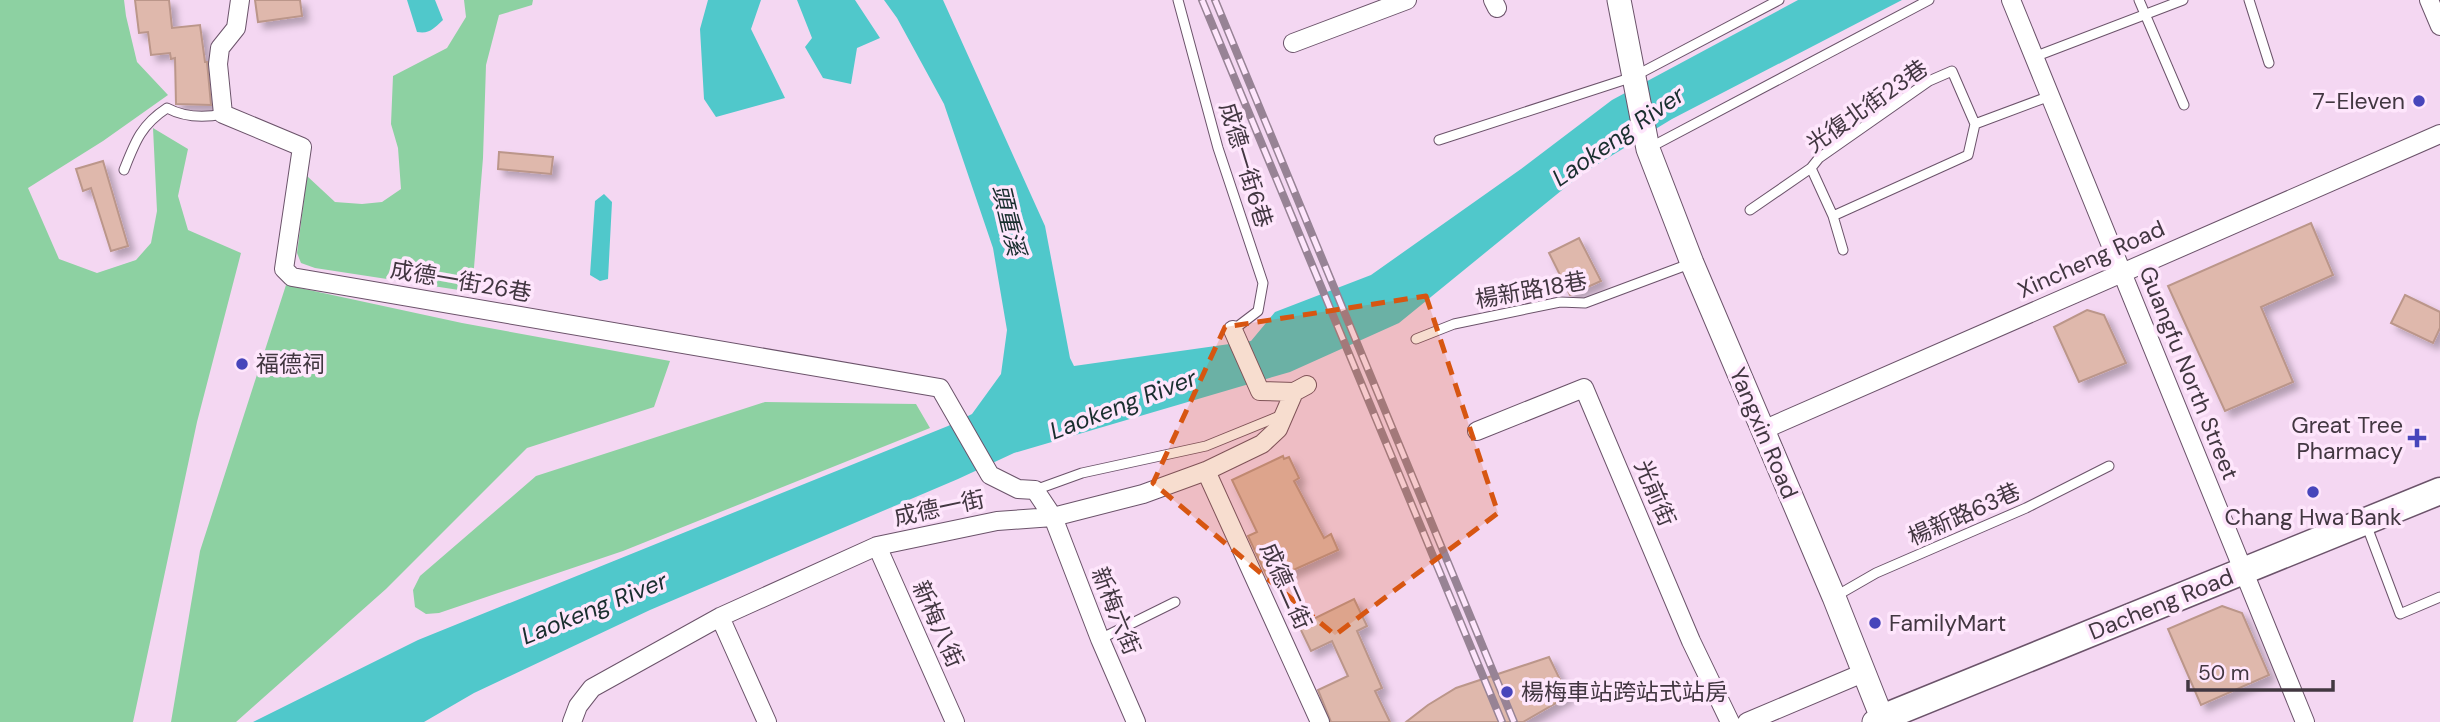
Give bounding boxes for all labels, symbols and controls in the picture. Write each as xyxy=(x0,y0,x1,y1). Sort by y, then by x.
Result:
street label: 光復北街23巷 xyxy=(1800,53,1934,159)
water label: Laokeng River xyxy=(1546,78,1691,193)
place label: 7-Eleven xyxy=(2313,86,2405,116)
marker: 7-Eleven xyxy=(2411,93,2427,109)
street label: 成德一街6巷 xyxy=(1213,99,1279,231)
water label: 頭重溪 xyxy=(986,181,1033,261)
street label: Xincheng Road xyxy=(2013,213,2169,305)
street label: 成德一街26巷 xyxy=(388,254,534,308)
street label: Guangfu North Street xyxy=(2132,262,2246,484)
street label: 楊新路18巷 xyxy=(1473,265,1589,315)
place label: 福德祠 xyxy=(256,349,325,379)
marker: 福德祠 xyxy=(234,356,250,372)
water label: Laokeng River xyxy=(1045,361,1202,446)
street label: Yangxin Road xyxy=(1723,363,1805,503)
place label: Great Tree Pharmacy xyxy=(2291,410,2403,466)
marker: Great Tree Pharmacy xyxy=(2409,430,2425,446)
street label: 光前街 xyxy=(1628,455,1682,531)
street label: 楊新路63巷 xyxy=(1903,476,2025,552)
street label: 成德一街 xyxy=(891,484,987,532)
marker: Chang Hwa Bank xyxy=(2305,484,2321,500)
place label: Chang Hwa Bank xyxy=(2225,502,2402,532)
street label: 成德二街 xyxy=(1254,538,1318,634)
street label: Dacheng Road xyxy=(2084,561,2238,647)
street label: 新梅六街 xyxy=(1085,563,1147,659)
water label: Laokeng River xyxy=(516,564,673,651)
street label: 新梅八街 xyxy=(906,576,970,672)
place label: FamilyMart xyxy=(1889,608,2006,638)
marker: FamilyMart xyxy=(1867,615,1883,631)
scale bar xyxy=(2188,648,2333,692)
text: 50 m xyxy=(2198,659,2249,687)
place label: 楊梅車站跨站式站房 xyxy=(1521,677,1728,707)
marker: 楊梅車站跨站式站房 xyxy=(1499,684,1515,700)

